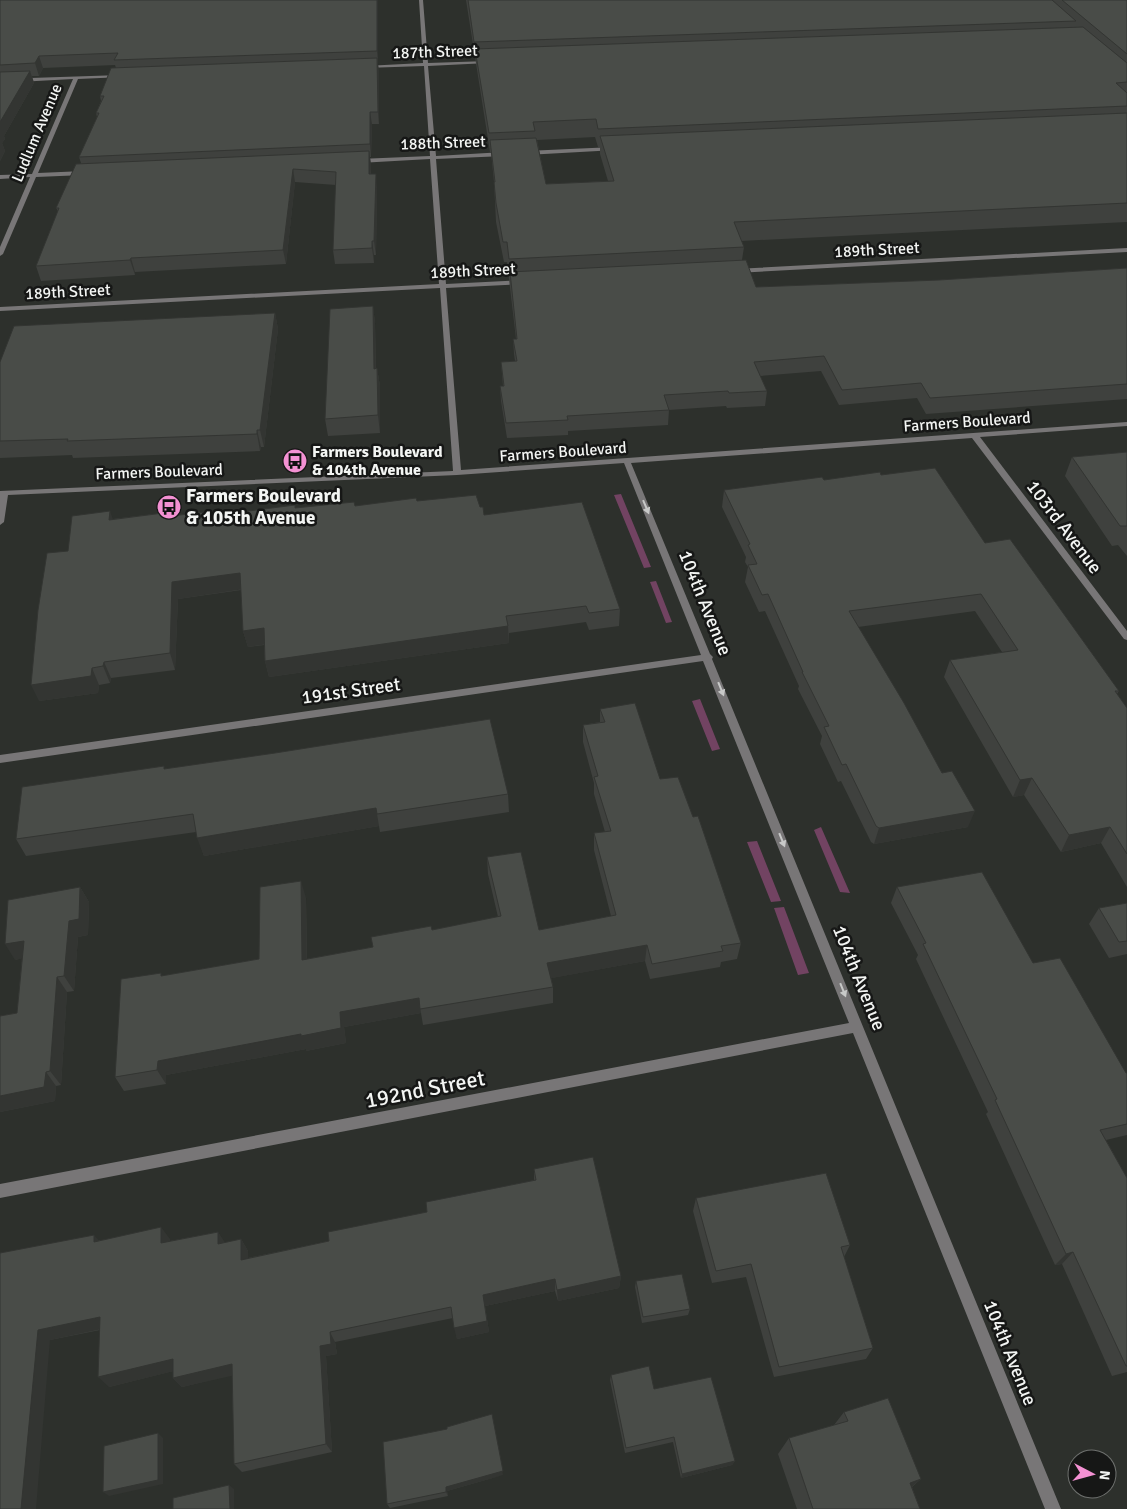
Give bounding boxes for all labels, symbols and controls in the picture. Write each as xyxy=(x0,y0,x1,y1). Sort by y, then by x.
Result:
street label: 187th Street xyxy=(392,41,478,63)
street label: Ludlum Avenue xyxy=(7,81,67,185)
street label: 188th Street xyxy=(400,132,486,154)
street label: 189th Street xyxy=(834,238,921,262)
street label: 189th Street xyxy=(430,259,517,283)
street label: 189th Street xyxy=(25,280,112,304)
street label: Farmers Boulevard xyxy=(903,408,1031,436)
street label: Farmers Boulevard xyxy=(499,438,627,466)
place label: Farmers Boulevard & 104th Avenue xyxy=(312,442,443,480)
bus stop icon: Farmers Boulevard & 104th Avenue xyxy=(282,448,308,474)
street label: Farmers Boulevard xyxy=(95,460,223,484)
street label: 103rd Avenue xyxy=(1021,475,1107,579)
place label: Farmers Boulevard & 105th Avenue xyxy=(186,484,341,530)
bus stop icon: Farmers Boulevard & 105th Avenue xyxy=(156,494,182,520)
one-way arrow xyxy=(642,500,650,514)
street label: 104th Avenue xyxy=(673,547,737,659)
street label: 191st Street xyxy=(300,672,402,710)
one-way arrow xyxy=(718,682,725,697)
one-way arrow xyxy=(778,833,786,848)
street label: 104th Avenue xyxy=(827,922,891,1034)
one-way arrow xyxy=(840,983,848,998)
street label: 192nd Street xyxy=(363,1064,487,1114)
street label: 104th Avenue xyxy=(978,1297,1042,1409)
north arrow xyxy=(1067,1449,1117,1499)
text: N xyxy=(1095,1470,1113,1481)

